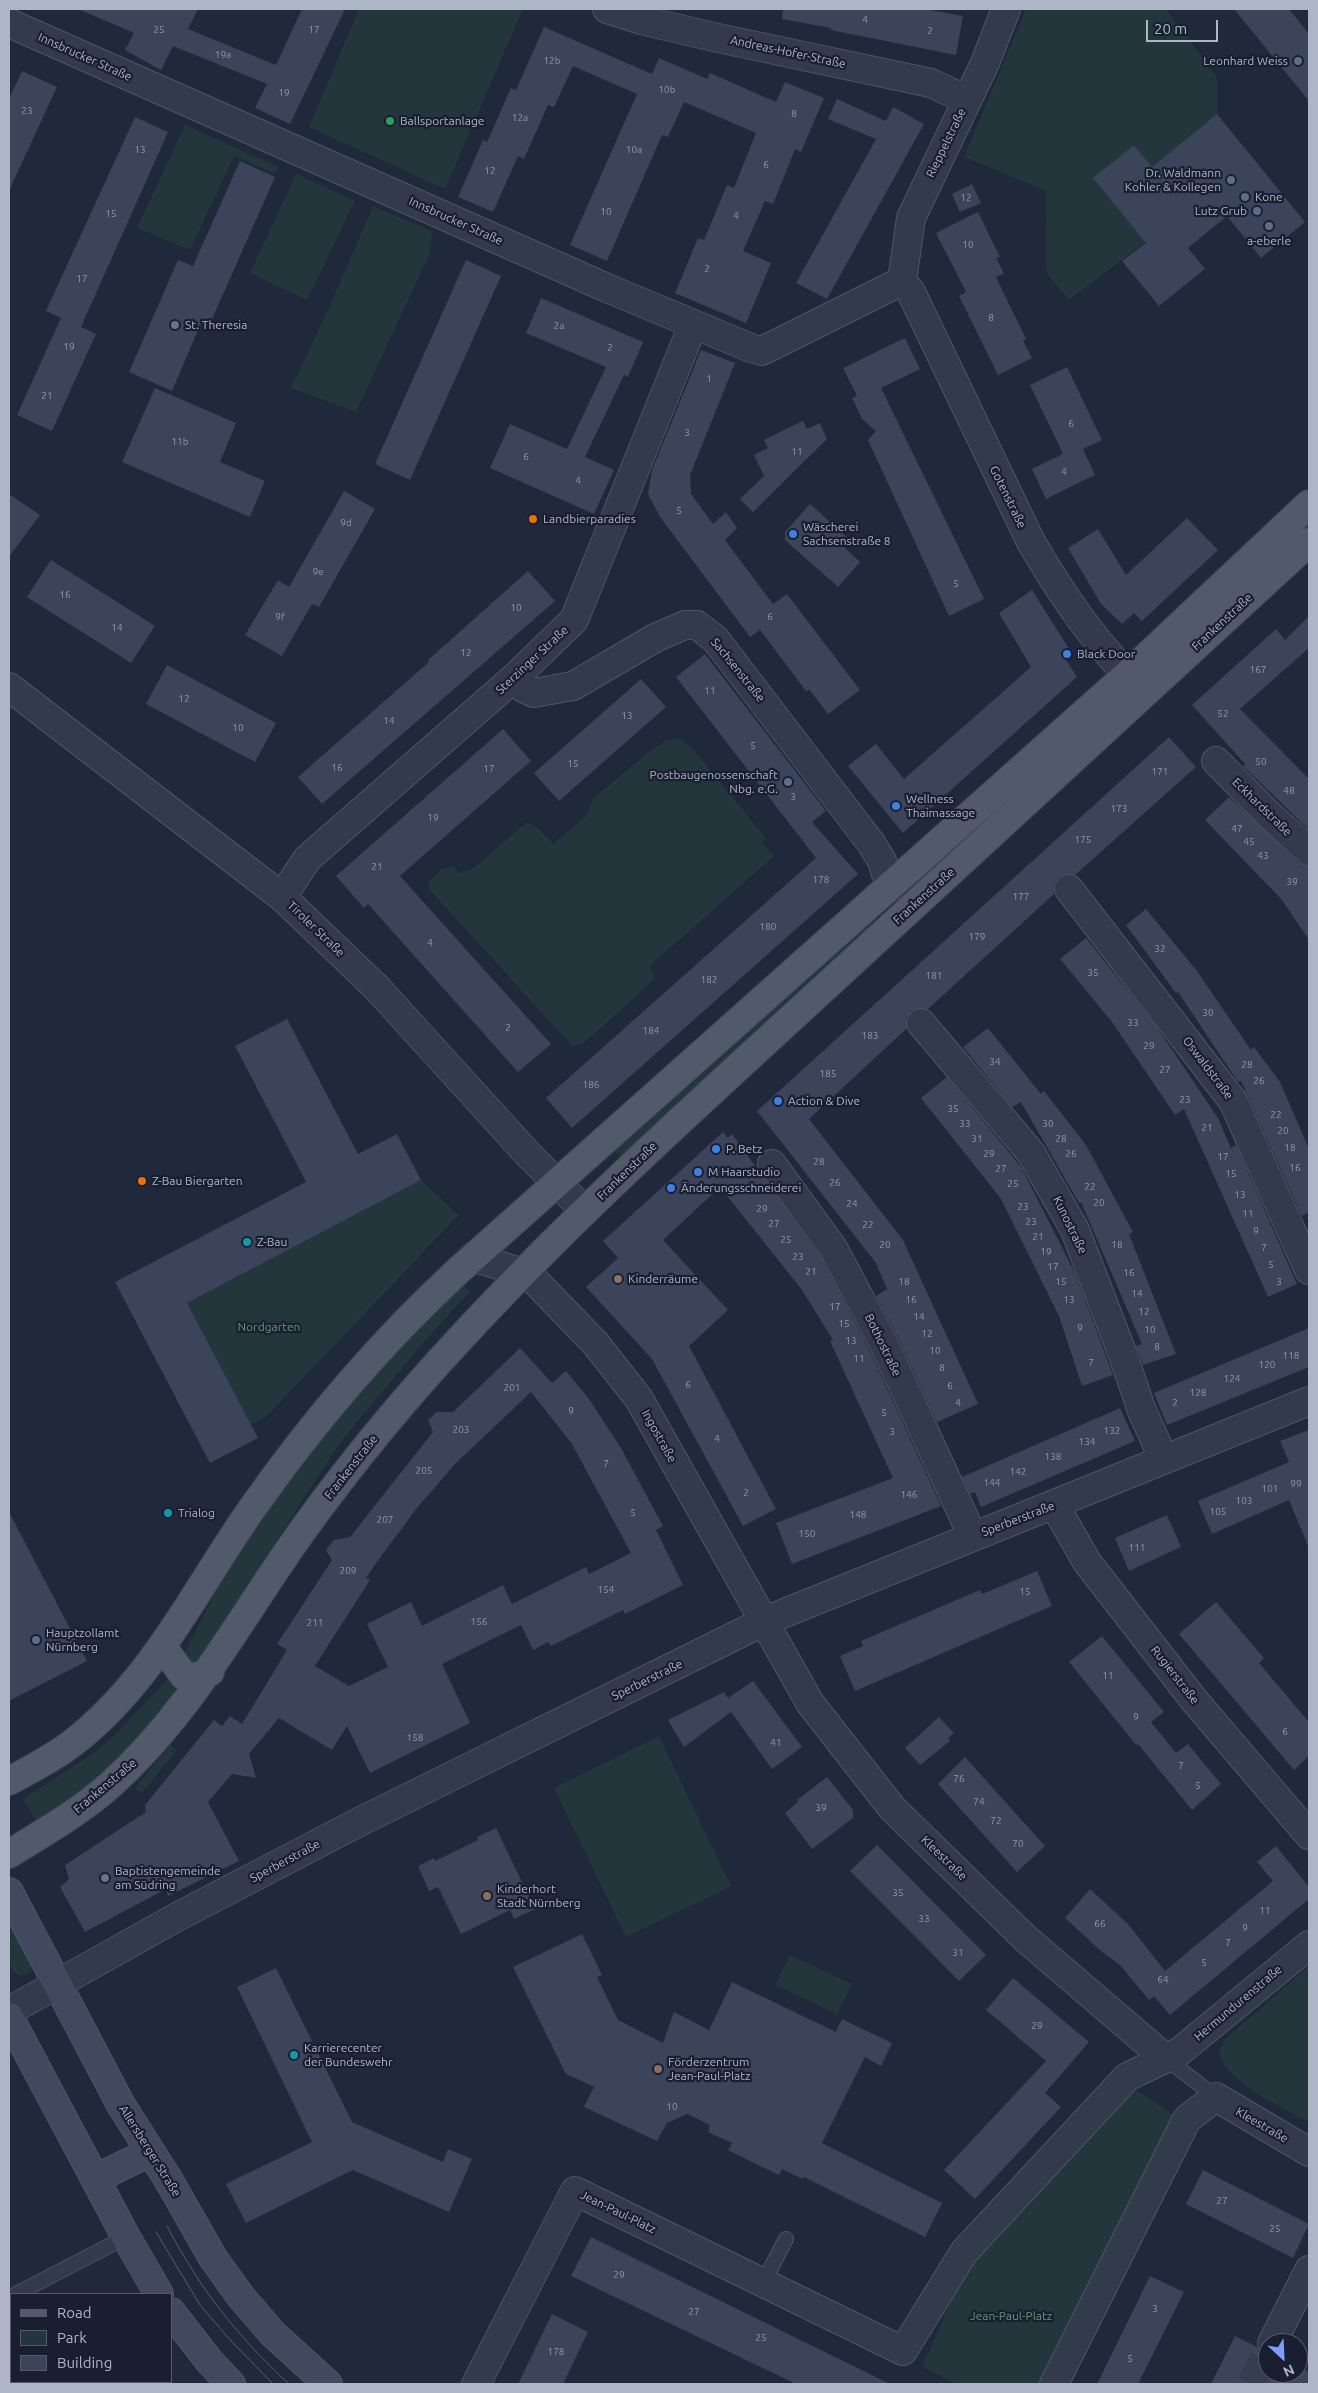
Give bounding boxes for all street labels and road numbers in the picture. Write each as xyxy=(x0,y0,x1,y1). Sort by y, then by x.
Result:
street label: Innsbrucker Straße xyxy=(36,30,134,84)
street label: Andreas-Hofer-Straße xyxy=(729,33,847,71)
street label: Rieppelstraße xyxy=(923,106,969,180)
street label: Innsbrucker Straße xyxy=(407,194,505,248)
street label: Gotenstraße xyxy=(987,463,1029,531)
street label: Frankenstraße xyxy=(1189,590,1255,654)
street label: Sterzinger Straße xyxy=(493,623,571,697)
street label: Sachsenstraße xyxy=(708,635,768,705)
street label: Eckhardstraße xyxy=(1229,775,1295,839)
street label: Frankenstraße xyxy=(890,865,958,927)
street label: Tiroler Straße xyxy=(284,898,348,960)
street label: Oswaldstraße xyxy=(1180,1034,1236,1102)
street label: Frankenstraße xyxy=(594,1139,660,1203)
street label: Kunostraße xyxy=(1050,1194,1090,1256)
street label: Bothostraße xyxy=(862,1311,904,1379)
street label: Ingostraße xyxy=(639,1407,679,1465)
street label: Frankenstraße xyxy=(321,1432,381,1502)
street label: Sperberstraße xyxy=(979,1498,1057,1540)
street label: Rugierstraße xyxy=(1148,1643,1202,1707)
street label: Sperberstraße xyxy=(609,1657,685,1703)
street label: Frankenstraße xyxy=(71,1756,139,1816)
street label: Kleestraße xyxy=(918,1833,970,1883)
street label: Sperberstraße xyxy=(248,1837,322,1885)
street label: Hermundurenstraße xyxy=(1191,1962,1285,2044)
street label: Allersberger Straße xyxy=(116,2103,184,2199)
street label: Kleestraße xyxy=(1233,2104,1291,2146)
street label: Jean-Paul-Platz xyxy=(578,2187,658,2237)

